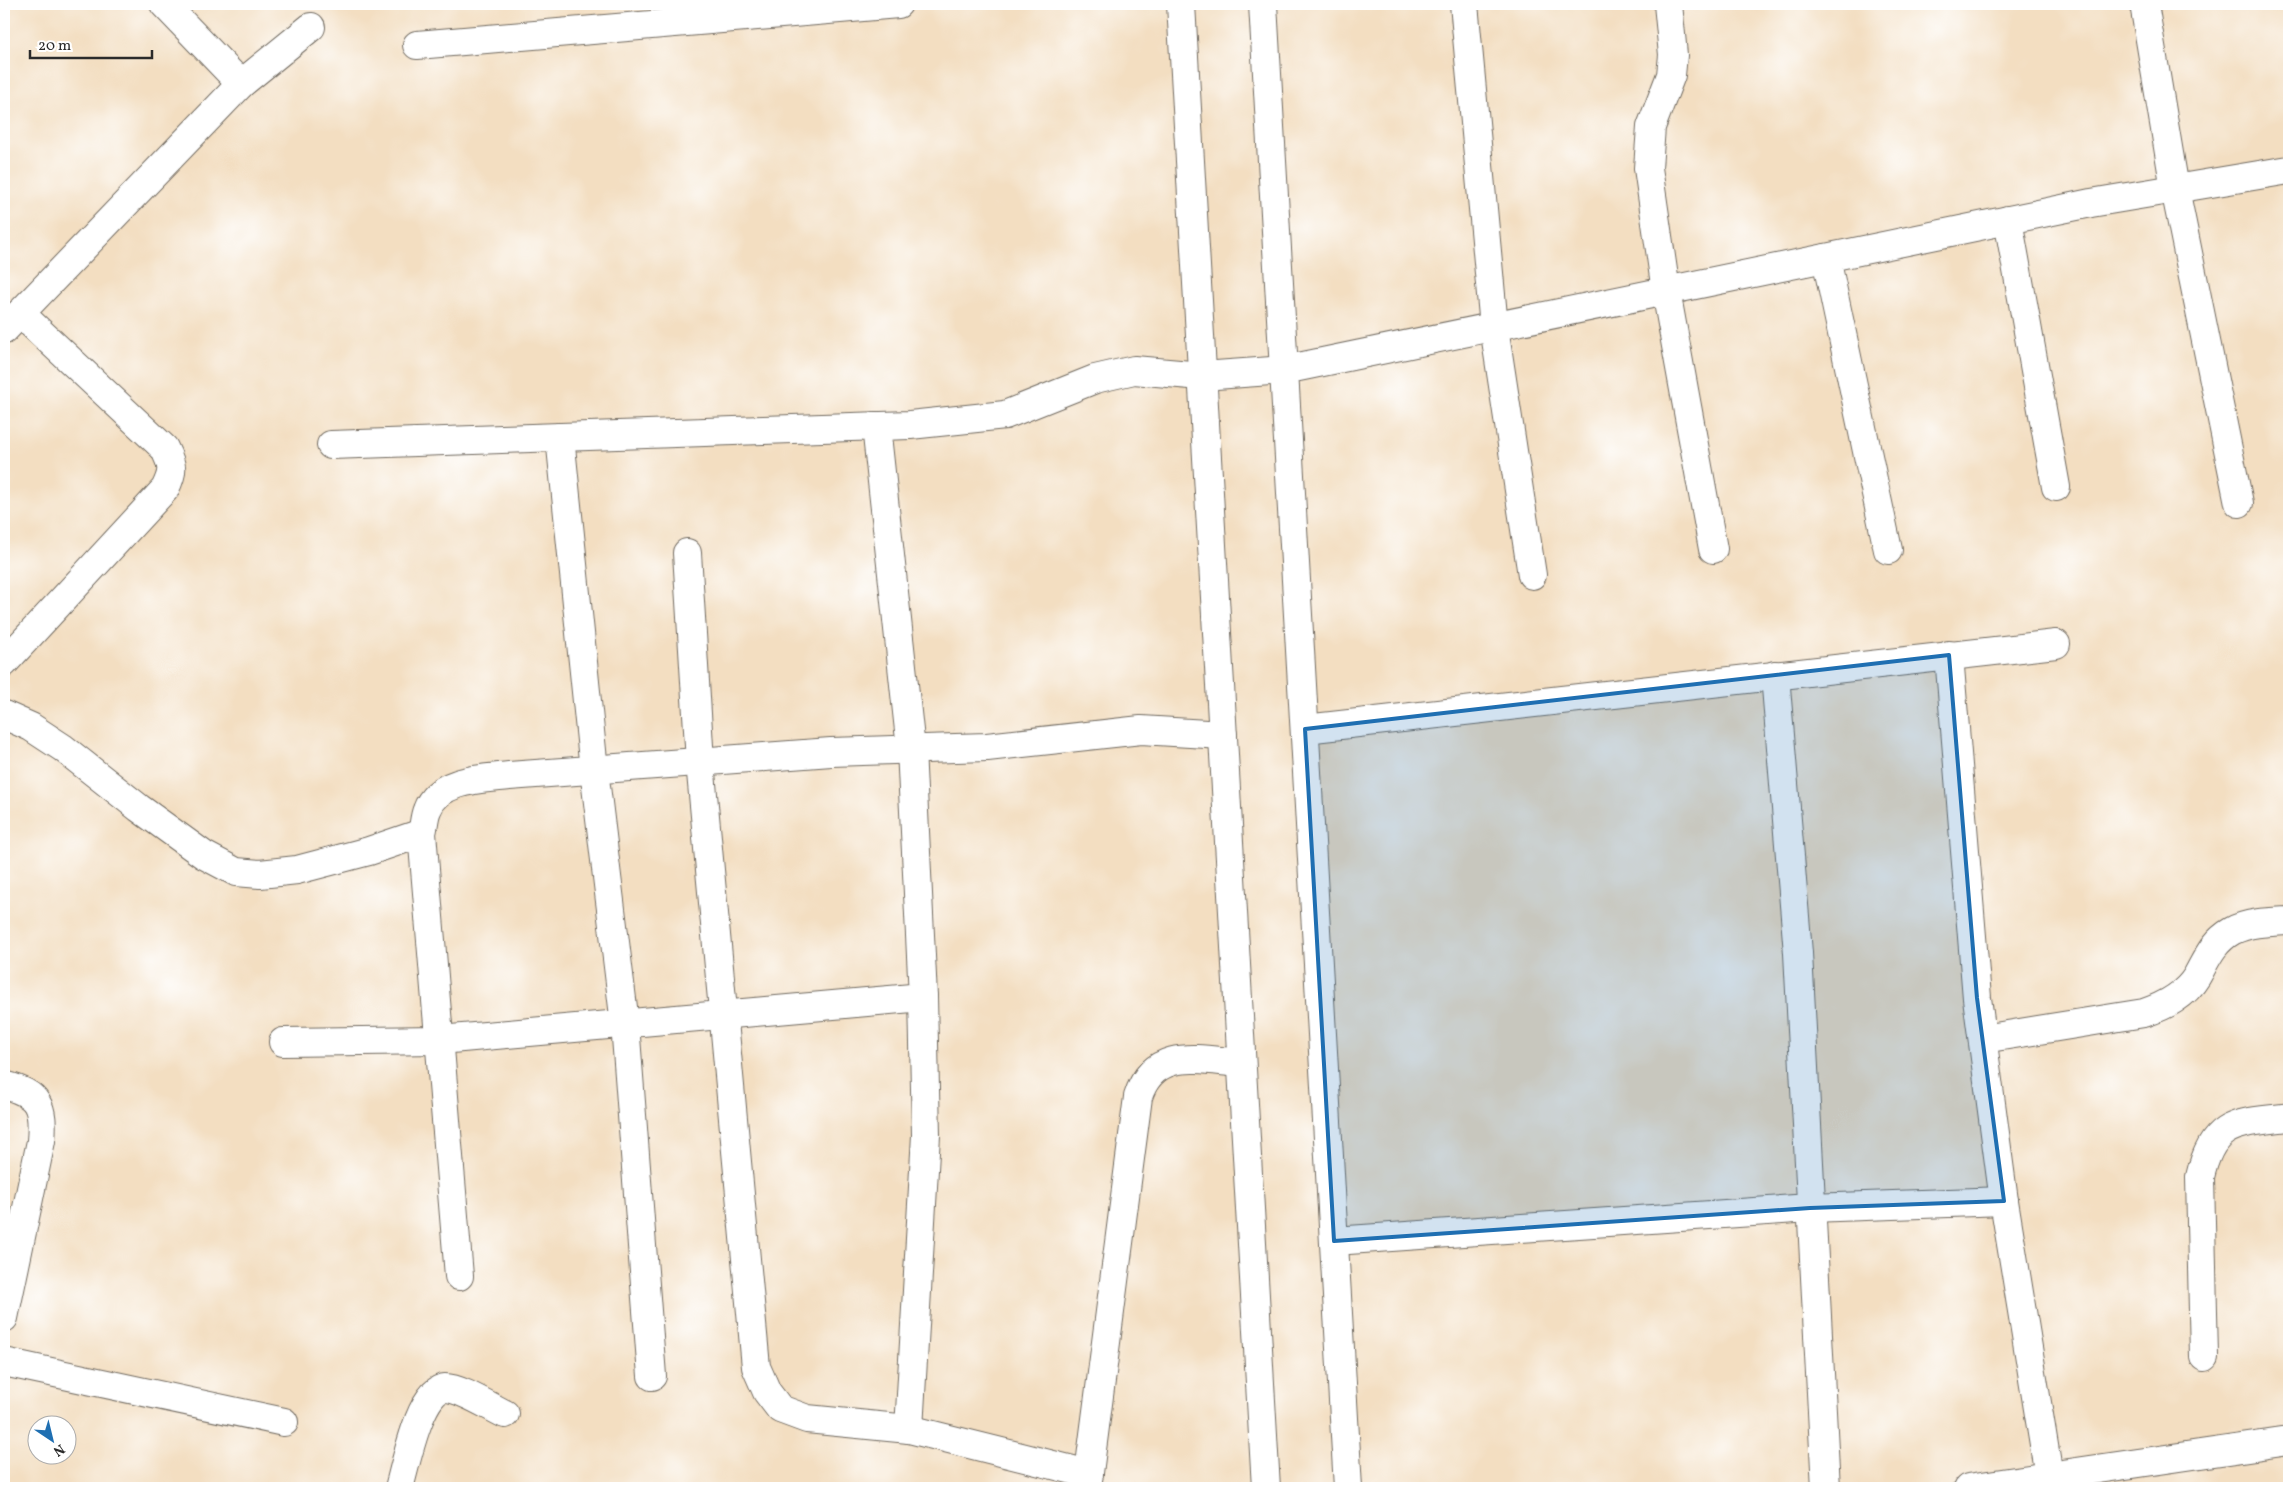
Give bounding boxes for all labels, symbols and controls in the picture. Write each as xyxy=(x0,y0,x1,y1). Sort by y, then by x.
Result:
scale bar xyxy=(30,28,152,60)
text: 20 m xyxy=(38,36,71,57)
north arrow xyxy=(28,1414,78,1464)
text: N xyxy=(49,1439,68,1460)

